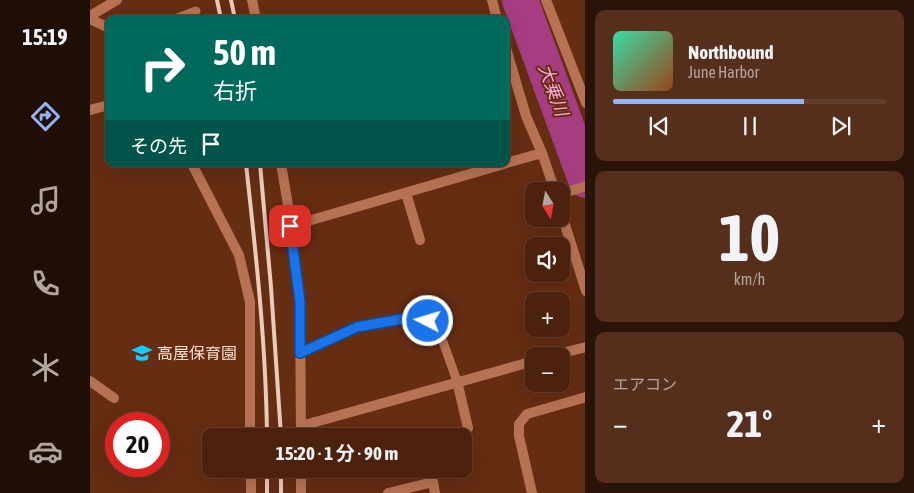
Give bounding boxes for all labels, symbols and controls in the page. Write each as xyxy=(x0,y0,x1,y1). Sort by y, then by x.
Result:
text: 15:19 xyxy=(22,24,68,50)
text: 50 m xyxy=(213,32,276,72)
icon: right xyxy=(130,35,195,100)
text: Northbound xyxy=(688,41,774,63)
water label: 大乗川 xyxy=(534,61,573,121)
text: June Harbor xyxy=(688,63,759,81)
text: 右折 xyxy=(213,78,257,104)
icon: directions xyxy=(28,99,63,134)
icon: previous xyxy=(645,112,673,140)
icon: pause xyxy=(736,112,764,140)
icon: next xyxy=(827,112,855,140)
icon: arrive xyxy=(197,130,225,158)
text: その先 xyxy=(130,135,187,157)
north arrow xyxy=(525,182,570,228)
map controls xyxy=(525,182,570,392)
icon: music xyxy=(28,183,63,218)
text: 10 xyxy=(719,200,780,275)
pin xyxy=(269,205,311,247)
icon: arrive xyxy=(276,212,304,240)
button: sound xyxy=(525,237,570,282)
icon: phone xyxy=(28,266,63,301)
text: km/h xyxy=(734,270,765,288)
button: + xyxy=(525,292,570,337)
position arrow xyxy=(401,294,453,346)
school or university icon: 高屋保育園 xyxy=(131,342,153,364)
place label: 高屋保育園 xyxy=(157,344,237,362)
button: − xyxy=(525,347,570,392)
icon: climate xyxy=(28,350,63,385)
text: エアコン xyxy=(613,375,677,393)
text: 21° xyxy=(726,402,773,445)
text: − xyxy=(613,407,628,439)
text: + xyxy=(871,407,886,439)
speed limit sign: 20 xyxy=(105,412,170,477)
icon: car xyxy=(28,434,63,469)
text: 15:20 · 1 分 · 90 m xyxy=(276,442,398,464)

